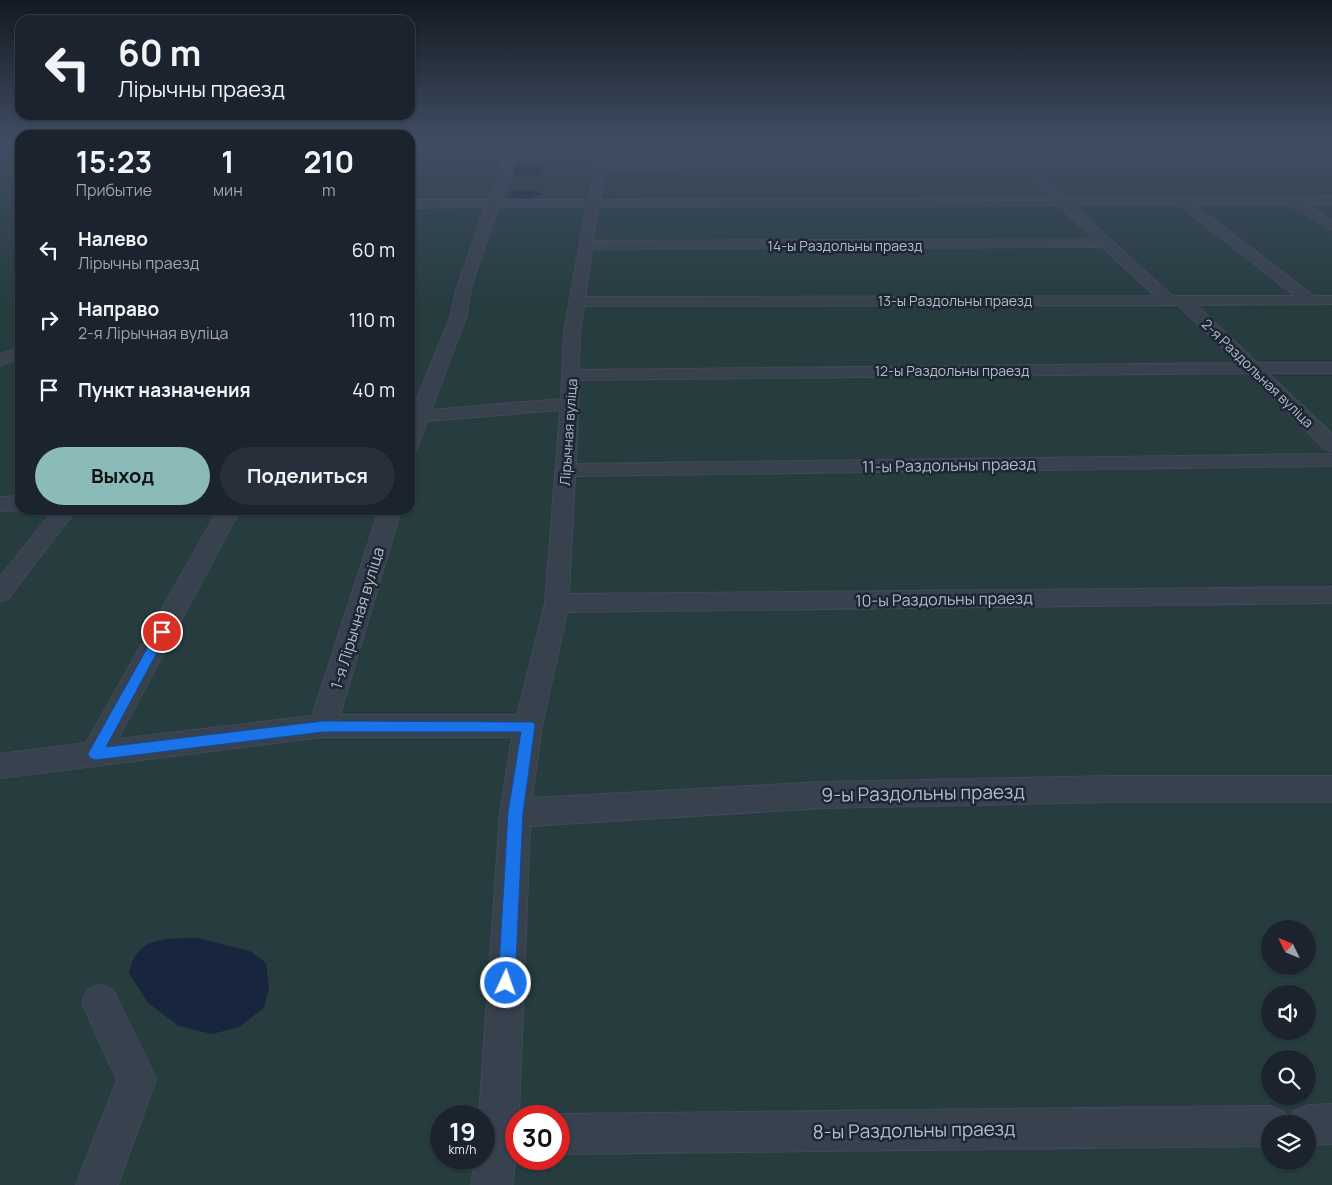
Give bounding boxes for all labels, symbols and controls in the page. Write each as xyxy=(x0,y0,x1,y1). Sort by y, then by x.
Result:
text: 60 m xyxy=(118,29,201,77)
icon: left xyxy=(35,35,100,100)
text: Лірычны праезд xyxy=(118,74,285,104)
text: 15:23 xyxy=(76,141,152,182)
text: 1 xyxy=(221,141,234,182)
text: 210 xyxy=(303,141,354,182)
text: Прибытие xyxy=(76,179,152,201)
text: мин xyxy=(213,179,243,201)
text: m xyxy=(322,179,336,201)
text: Налево xyxy=(78,226,148,252)
icon: left xyxy=(35,236,63,264)
street label: 14-ы Раздольны праезд xyxy=(768,236,922,255)
text: 60 m xyxy=(352,237,395,263)
text: Лірычны праезд xyxy=(78,252,199,274)
street label: 13-ы Раздольны праезд xyxy=(878,291,1032,310)
text: Направо xyxy=(78,296,159,322)
icon: right xyxy=(35,306,63,334)
text: 110 m xyxy=(349,307,395,333)
street label: 2-я Раздольная вуліца xyxy=(1198,315,1318,431)
text: 2-я Лірычная вуліца xyxy=(78,322,229,344)
street label: 12-ы Раздольны праезд xyxy=(875,361,1029,380)
icon: arrive xyxy=(35,376,63,404)
text: Пункт назначения xyxy=(78,377,251,403)
text: 40 m xyxy=(352,377,395,403)
street label: Лірычная вуліца xyxy=(555,378,581,486)
button: Выход xyxy=(35,447,210,505)
button: Поделиться xyxy=(220,447,395,505)
street label: 11-ы Раздольны праезд xyxy=(862,452,1037,478)
street label: 1-я Лірычная вуліца xyxy=(325,544,389,692)
street label: 10-ы Раздольны праезд xyxy=(855,586,1033,612)
pin xyxy=(141,611,183,653)
icon: arrive xyxy=(148,618,176,646)
street label: 9-ы Раздольны праезд xyxy=(821,778,1025,808)
north arrow xyxy=(1261,920,1316,975)
map controls xyxy=(1261,920,1316,1170)
position arrow xyxy=(479,956,531,1008)
button: sound xyxy=(1261,985,1316,1040)
button: search xyxy=(1261,1050,1316,1105)
speed limit sign: 30 xyxy=(505,1105,570,1170)
text: 19 xyxy=(449,1114,476,1149)
street label: 8-ы Раздольны праезд xyxy=(812,1115,1016,1145)
button: layers xyxy=(1261,1115,1316,1170)
text: km/h xyxy=(449,1141,476,1158)

